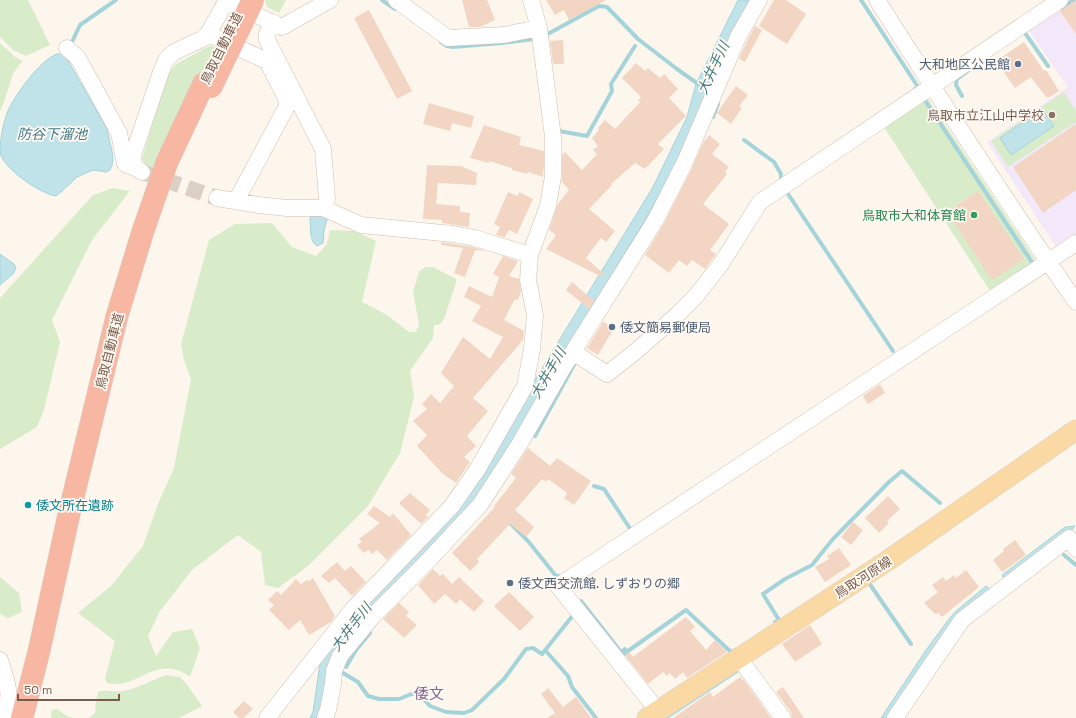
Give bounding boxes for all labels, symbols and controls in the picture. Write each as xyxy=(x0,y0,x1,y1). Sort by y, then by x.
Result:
street label: 鳥取自動車道 xyxy=(197,9,246,87)
water label: 大井手川 xyxy=(693,37,734,97)
place label: 大和地区公民館 xyxy=(919,56,1010,73)
marker: 大和地区公民館 xyxy=(1013,59,1023,69)
place label: 鳥取市立江山中学校 xyxy=(927,107,1044,124)
marker: 鳥取市立江山中学校 xyxy=(1047,110,1057,120)
water label: 防谷下溜池 xyxy=(17,125,89,143)
place label: 鳥取市大和体育館 xyxy=(862,207,966,224)
marker: 鳥取市大和体育館 xyxy=(969,210,979,220)
street label: 鳥取自動車道 xyxy=(92,311,127,391)
place label: 倭文簡易郵便局 xyxy=(620,319,711,336)
marker: 倭文簡易郵便局 xyxy=(607,322,617,332)
water label: 大井手川 xyxy=(526,343,571,402)
place label: 倭文所在遺跡 xyxy=(36,497,114,514)
marker: 倭文所在遺跡 xyxy=(23,500,33,510)
street label: 鳥取河原線 xyxy=(831,553,895,602)
place label: 倭文西交流館. しずおりの郷 xyxy=(518,575,680,592)
marker: 倭文西交流館. しずおりの郷 xyxy=(505,578,515,588)
water label: 大井手川 xyxy=(327,598,377,655)
scale bar xyxy=(18,676,119,702)
text: 50 m xyxy=(24,682,52,698)
district label: 倭文 xyxy=(414,684,444,703)

